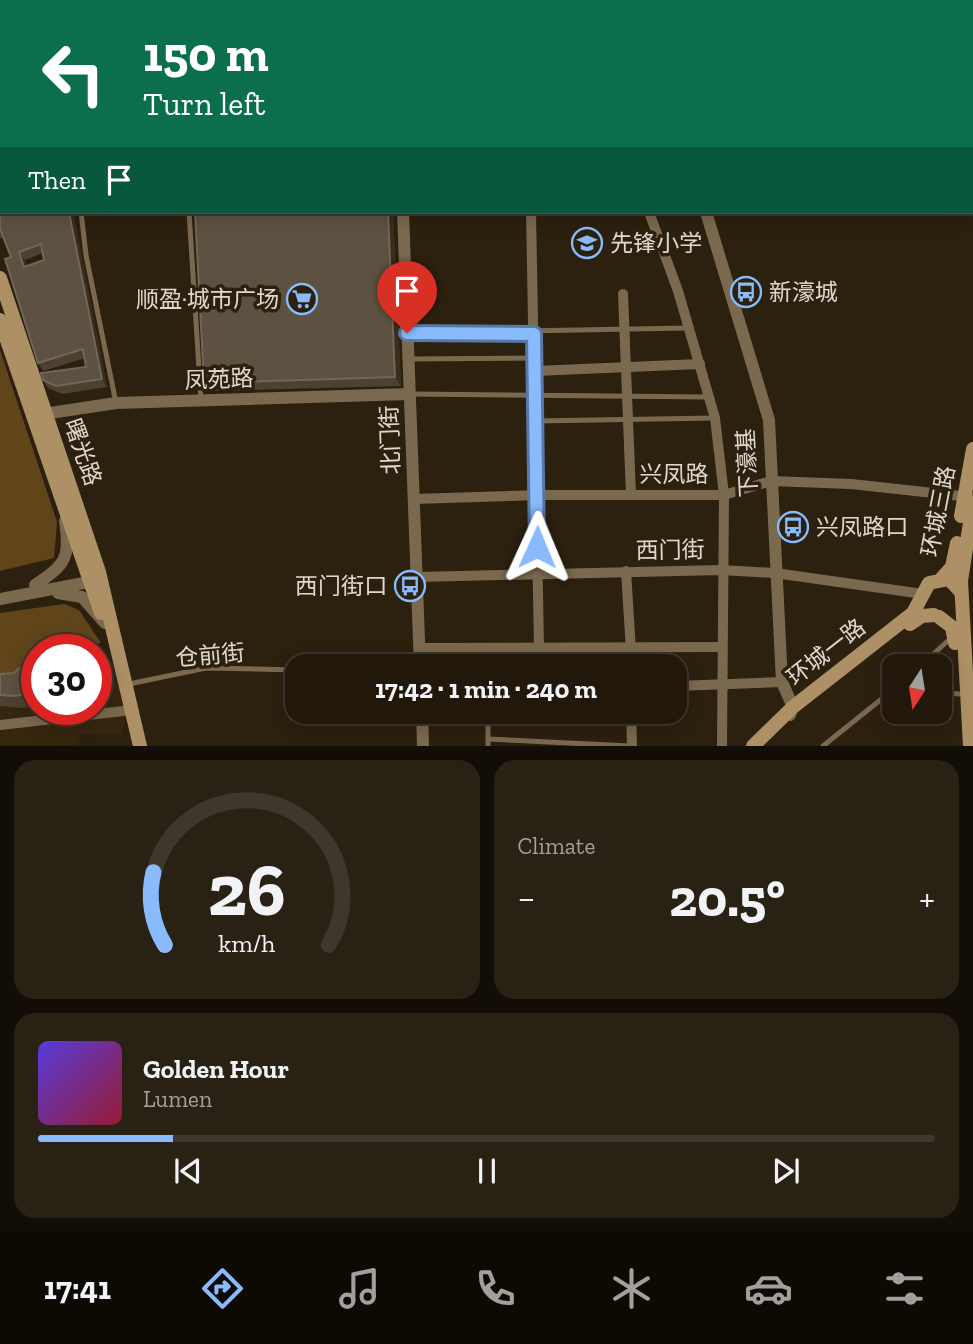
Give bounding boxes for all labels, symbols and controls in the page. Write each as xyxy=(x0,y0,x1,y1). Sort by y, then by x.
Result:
text: 150 m xyxy=(143,25,269,84)
icon: left xyxy=(28,28,119,119)
text: Turn left xyxy=(143,85,265,123)
icon: arrive xyxy=(100,161,138,199)
text: Then xyxy=(28,164,86,196)
school or university icon: 先锋小学 xyxy=(570,226,604,260)
place label: 先锋小学 xyxy=(610,229,702,257)
pin xyxy=(377,261,437,333)
icon: arrive xyxy=(388,272,426,310)
bus stop icon: 新濠城 xyxy=(729,275,763,309)
place label: 新濠城 xyxy=(769,278,838,306)
supermarket icon: 顺盈·城市广场 xyxy=(285,282,319,316)
place label: 顺盈·城市广场 xyxy=(136,285,279,313)
street label: 凤苑路 xyxy=(184,364,254,394)
street label: 北门街 xyxy=(375,405,405,475)
street label: 曙光路 xyxy=(59,415,107,489)
street label: 下濠基 xyxy=(731,428,763,498)
street label: 兴凤路 xyxy=(640,460,709,488)
street label: 环城三路 xyxy=(915,463,961,559)
position arrow xyxy=(500,510,574,584)
bus stop icon: 兴凤路口 xyxy=(776,510,810,544)
place label: 兴凤路口 xyxy=(816,513,908,541)
street label: 西门街 xyxy=(635,535,705,565)
bus stop icon: 西门街口 xyxy=(393,569,427,603)
place label: 西门街口 xyxy=(295,572,387,600)
street label: 环城一路 xyxy=(781,613,871,691)
speed limit sign: 30 xyxy=(21,634,112,725)
street label: 仓前街 xyxy=(174,638,246,672)
north arrow xyxy=(882,654,952,724)
map controls xyxy=(882,654,952,724)
text: 17:42 · 1 min · 240 m xyxy=(375,673,597,705)
text: Climate xyxy=(518,832,595,860)
text: 26 xyxy=(208,847,286,935)
text: 20.5° xyxy=(669,867,785,929)
text: − xyxy=(518,875,535,921)
text: + xyxy=(919,875,935,921)
text: km/h xyxy=(218,928,275,958)
text: Golden Hour xyxy=(143,1053,289,1085)
text: Lumen xyxy=(143,1085,212,1113)
icon: previous xyxy=(169,1152,207,1190)
icon: pause xyxy=(468,1152,506,1190)
icon: next xyxy=(767,1152,805,1190)
icon: directions xyxy=(198,1264,247,1313)
icon: music xyxy=(335,1264,384,1313)
icon: phone xyxy=(471,1264,520,1313)
icon: climate xyxy=(607,1264,656,1313)
icon: car xyxy=(744,1264,793,1313)
icon: filters xyxy=(880,1264,929,1313)
text: 17:41 xyxy=(44,1269,111,1307)

